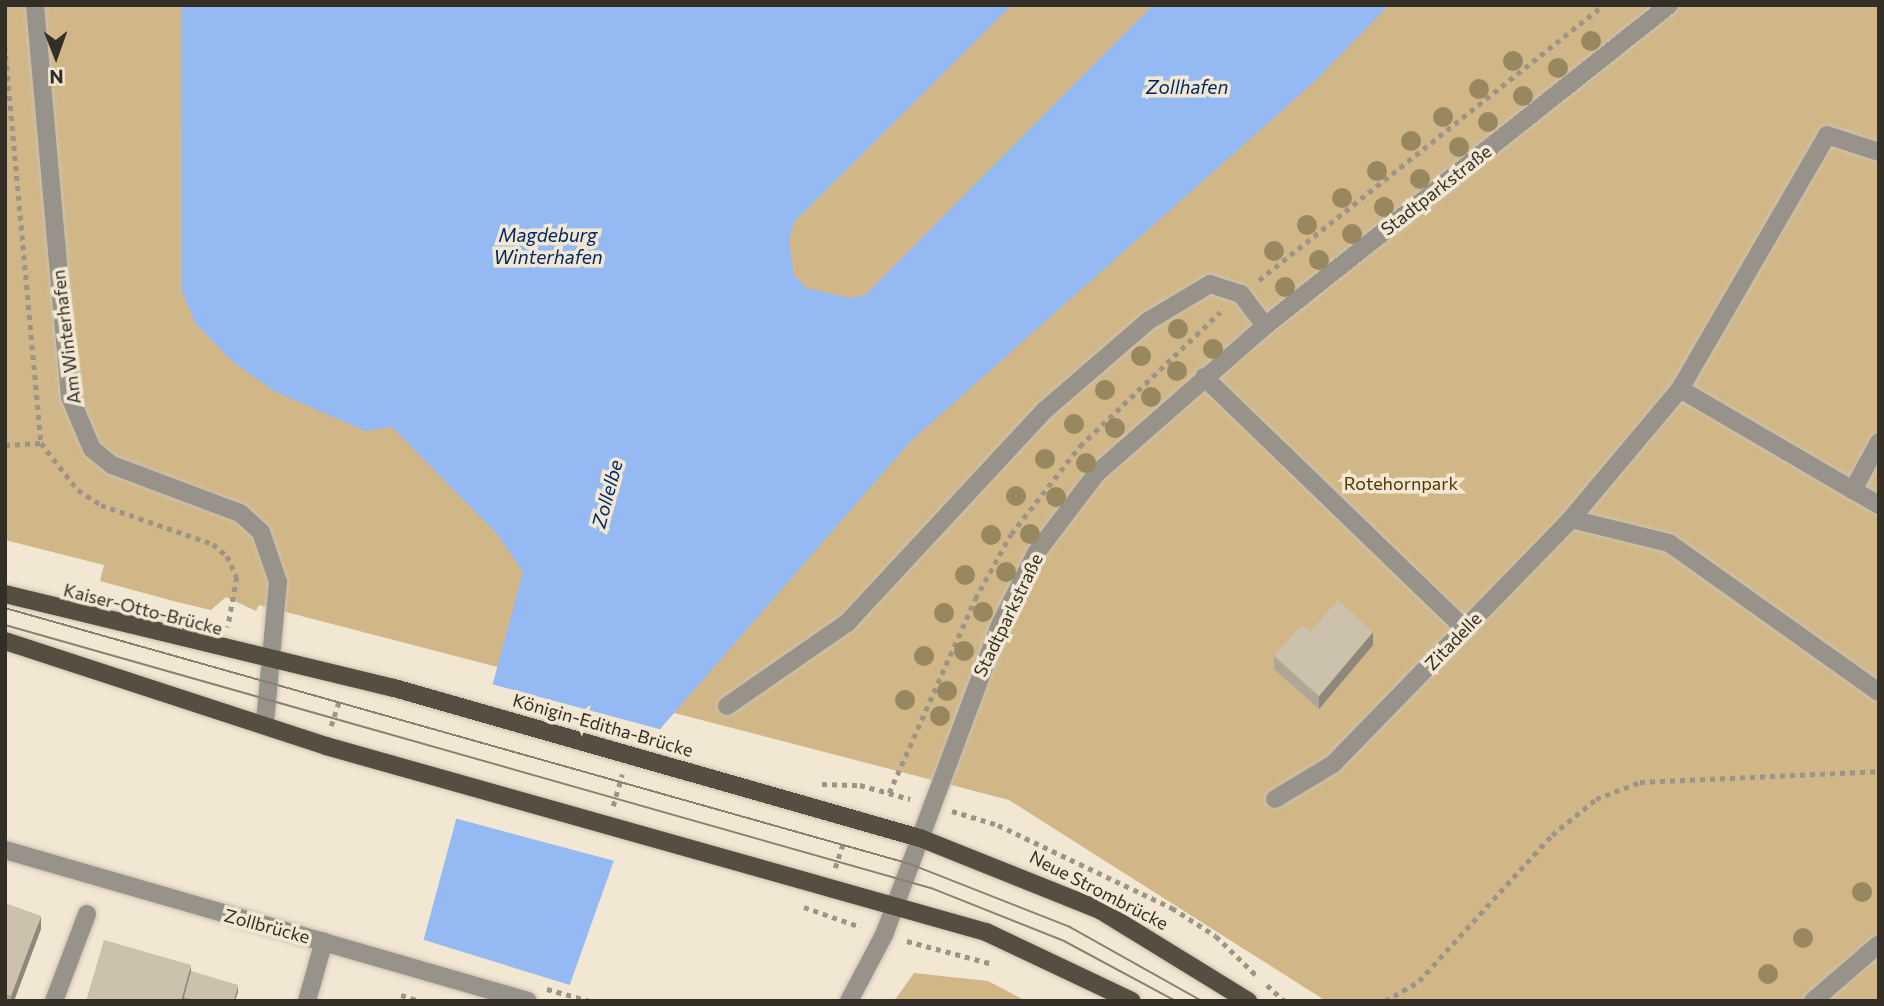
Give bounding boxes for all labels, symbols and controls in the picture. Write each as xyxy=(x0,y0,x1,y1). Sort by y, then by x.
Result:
north arrow xyxy=(21,21,91,91)
text: N xyxy=(49,66,64,89)
water label: Zollhafen xyxy=(1146,76,1228,98)
street label: Stadtparkstraße xyxy=(1376,140,1496,240)
water label: Magdeburg Winterhafen xyxy=(493,224,603,268)
street label: Am Winterhafen xyxy=(47,269,85,405)
water label: Zollelbe xyxy=(587,457,627,531)
park label: Rotehornpark xyxy=(1344,472,1458,494)
street label: Stadtparkstraße xyxy=(969,550,1047,680)
street label: Kaiser-Otto-Brücke xyxy=(61,579,225,639)
street label: Zitadelle xyxy=(1420,608,1486,674)
street label: Königin-Editha-Brücke xyxy=(510,689,696,761)
street label: Neue Strombrücke xyxy=(1026,846,1172,934)
street label: Zollbrücke xyxy=(222,904,312,948)

